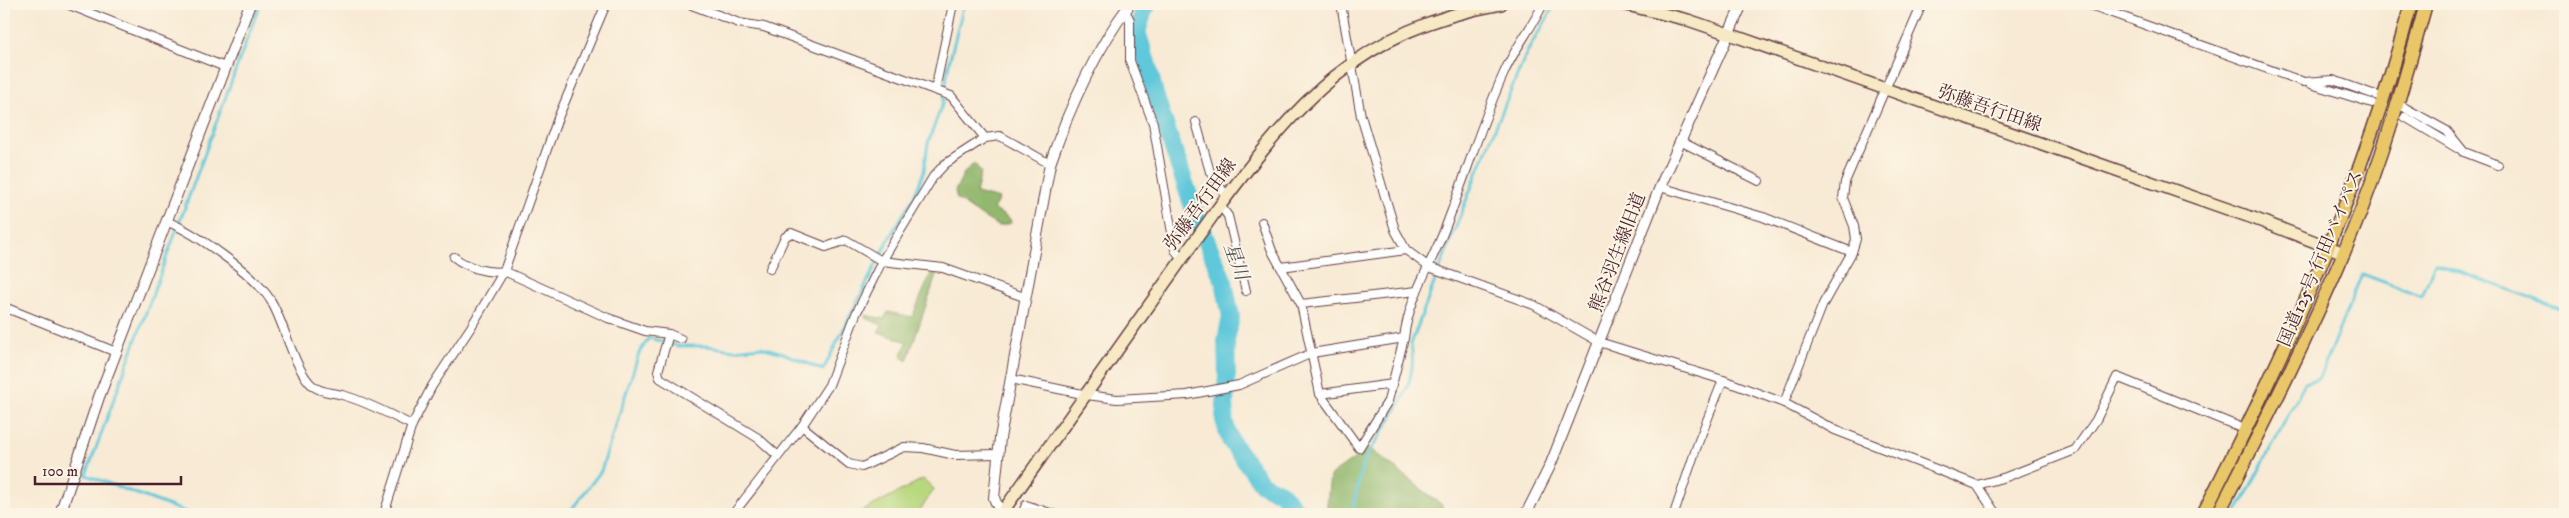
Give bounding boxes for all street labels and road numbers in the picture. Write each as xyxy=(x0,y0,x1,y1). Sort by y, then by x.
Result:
street label: 弥藤吾行田線 xyxy=(1935,81,2044,137)
street label: 弥藤吾行田線 xyxy=(1160,154,1241,255)
street label: 国道125号 行田バイパス xyxy=(2274,167,2368,350)
street label: 熊谷羽生線旧道 xyxy=(1585,190,1651,315)

